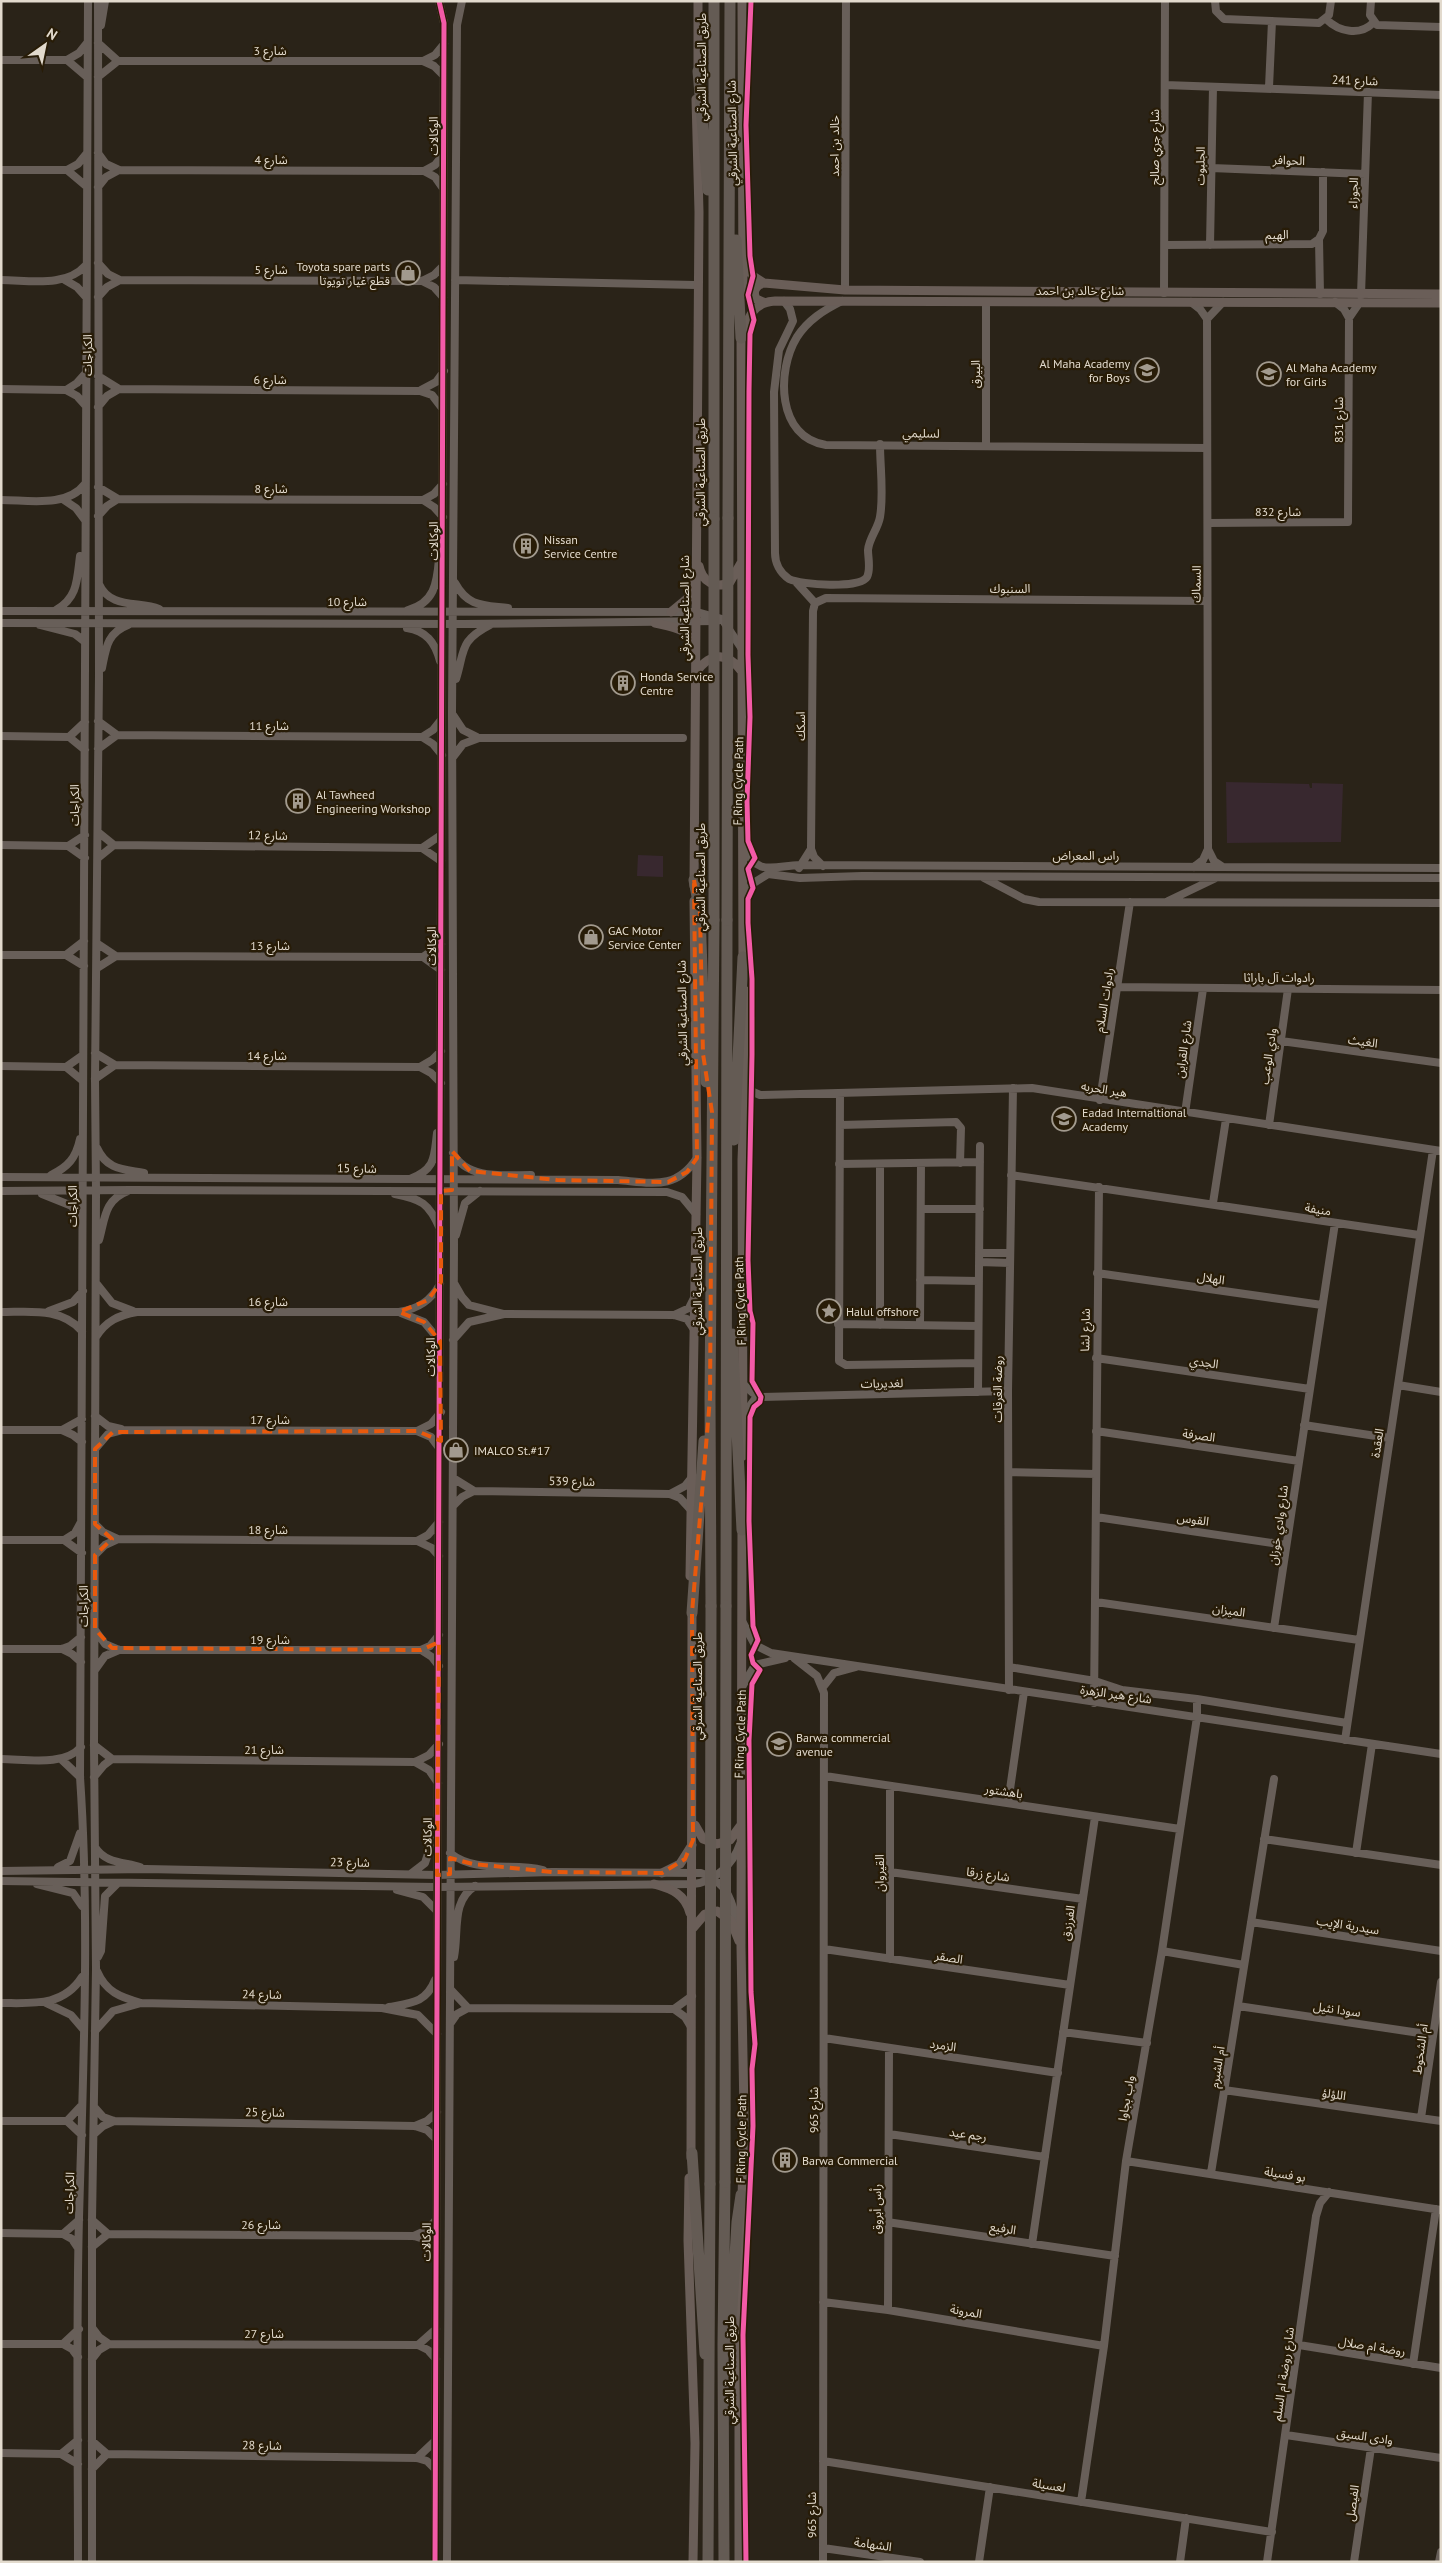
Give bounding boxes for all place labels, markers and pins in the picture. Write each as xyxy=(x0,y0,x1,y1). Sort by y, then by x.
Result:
place label: Toyota spare parts قطع غيار تويوتا xyxy=(297,259,390,290)
shop icon: Toyota spare parts قطع غيار تويوتا xyxy=(395,260,421,286)
place label: Al Maha Academy for Boys xyxy=(1039,356,1130,385)
school or university icon: Al Maha Academy for Boys xyxy=(1134,357,1160,383)
place label: Al Maha Academy for Girls xyxy=(1286,360,1377,389)
school or university icon: Al Maha Academy for Girls xyxy=(1256,361,1282,387)
place label: Nissan Service Centre xyxy=(544,532,617,561)
building icon: Nissan Service Centre xyxy=(513,533,539,559)
place label: Honda Service Centre xyxy=(640,669,713,698)
building icon: Honda Service Centre xyxy=(610,670,636,696)
place label: Al Tawheed Engineering Workshop xyxy=(316,787,431,816)
building icon: Al Tawheed Engineering Workshop xyxy=(285,788,311,814)
place label: GAC Motor Service Center xyxy=(608,923,681,952)
shop icon: GAC Motor Service Center xyxy=(578,924,604,950)
place label: Eadad Internaltional Academy xyxy=(1082,1105,1187,1134)
school or university icon: Eadad Internaltional Academy xyxy=(1051,1106,1077,1132)
place icon: Halul offshore xyxy=(816,1298,842,1324)
place label: Halul offshore xyxy=(846,1304,919,1319)
shop icon: IMALCO St.#17 xyxy=(443,1437,469,1463)
place label: IMALCO St.#17 xyxy=(474,1443,550,1458)
place label: Barwa commercial avenue xyxy=(796,1730,891,1759)
school or university icon: Barwa commercial avenue xyxy=(766,1731,792,1757)
building icon: Barwa Commercial xyxy=(772,2147,798,2173)
place label: Barwa Commercial xyxy=(802,2153,898,2168)

